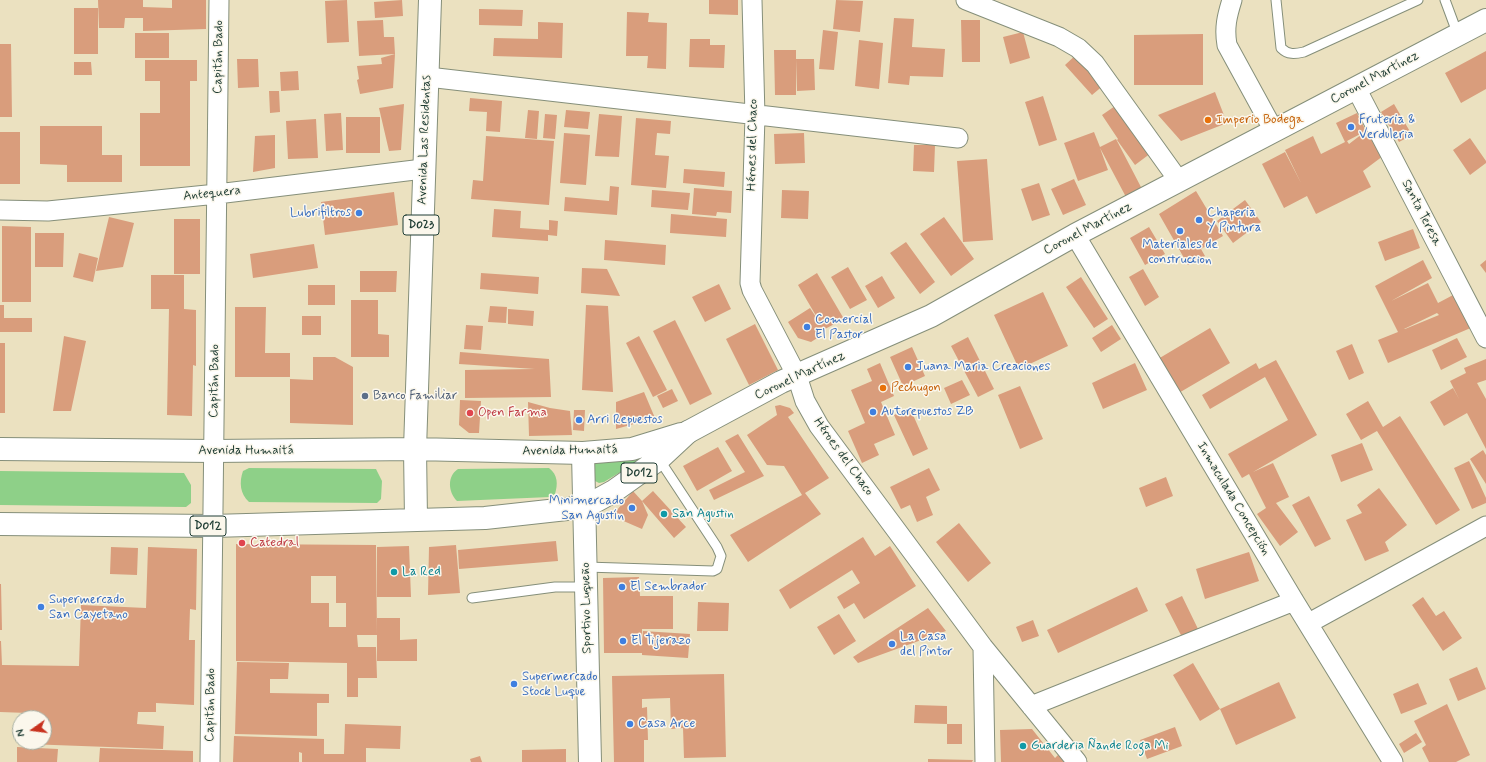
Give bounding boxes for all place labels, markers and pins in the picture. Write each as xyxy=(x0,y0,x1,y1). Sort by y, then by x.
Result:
place label: Imperio Bodega xyxy=(1216,112,1304,128)
place label: Fruteria & Verduleria xyxy=(1359,112,1415,143)
marker: Imperio Bodega xyxy=(1203,115,1213,125)
marker: Fruteria & Verduleria xyxy=(1346,122,1356,132)
place label: Lubrifiltros xyxy=(290,205,351,221)
place label: Chaperia Y Pintura xyxy=(1207,205,1261,236)
marker: Lubrifiltros xyxy=(354,208,364,218)
marker: Chaperia Y Pintura xyxy=(1194,215,1204,225)
marker: Materiales de construccion xyxy=(1175,226,1185,236)
place label: Materiales de construccion xyxy=(1142,237,1218,268)
place label: Comercial El Pastor xyxy=(815,312,873,343)
marker: Comercial El Pastor xyxy=(802,322,812,332)
place label: Juana Maria Creaciones xyxy=(916,359,1050,375)
marker: Juana Maria Creaciones xyxy=(903,362,913,372)
place label: Pechugon xyxy=(891,380,941,396)
marker: Pechugon xyxy=(878,383,888,393)
place label: Banco Familiar xyxy=(373,388,458,404)
marker: Banco Familiar xyxy=(360,391,370,401)
place label: Autorepuestos ZB xyxy=(881,404,973,420)
place label: Open Farma xyxy=(478,405,547,421)
marker: Autorepuestos ZB xyxy=(868,407,878,417)
marker: Open Farma xyxy=(465,408,475,418)
place label: Arri Repuestos xyxy=(587,412,663,428)
marker: Arri Repuestos xyxy=(574,415,584,425)
place label: Minimercado San Agustín xyxy=(549,493,624,524)
marker: Minimercado San Agustín xyxy=(627,503,637,513)
place label: San Agustin xyxy=(672,506,734,522)
marker: San Agustin xyxy=(659,509,669,519)
place label: Catedral xyxy=(250,535,299,551)
marker: Catedral xyxy=(237,538,247,548)
place label: La Red xyxy=(402,564,441,580)
marker: La Red xyxy=(389,567,399,577)
place label: El Sembrador xyxy=(630,579,706,595)
marker: El Sembrador xyxy=(617,582,627,592)
place label: Supermercado San Cayetano xyxy=(49,592,128,623)
marker: Supermercado San Cayetano xyxy=(36,602,46,612)
place label: La Casa del Pintor xyxy=(900,629,953,660)
place label: El Tijerazo xyxy=(631,633,691,649)
marker: El Tijerazo xyxy=(618,636,628,646)
marker: La Casa del Pintor xyxy=(887,639,897,649)
place label: Supermercado Stock Luque xyxy=(522,669,598,700)
marker: Supermercado Stock Luque xyxy=(509,679,519,689)
place label: Casa Arce xyxy=(638,716,695,732)
marker: Casa Arce xyxy=(625,719,635,729)
place label: Guarderia Ñande Roga Mi xyxy=(1031,738,1169,754)
marker: Guarderia Ñande Roga Mi xyxy=(1018,741,1028,751)

